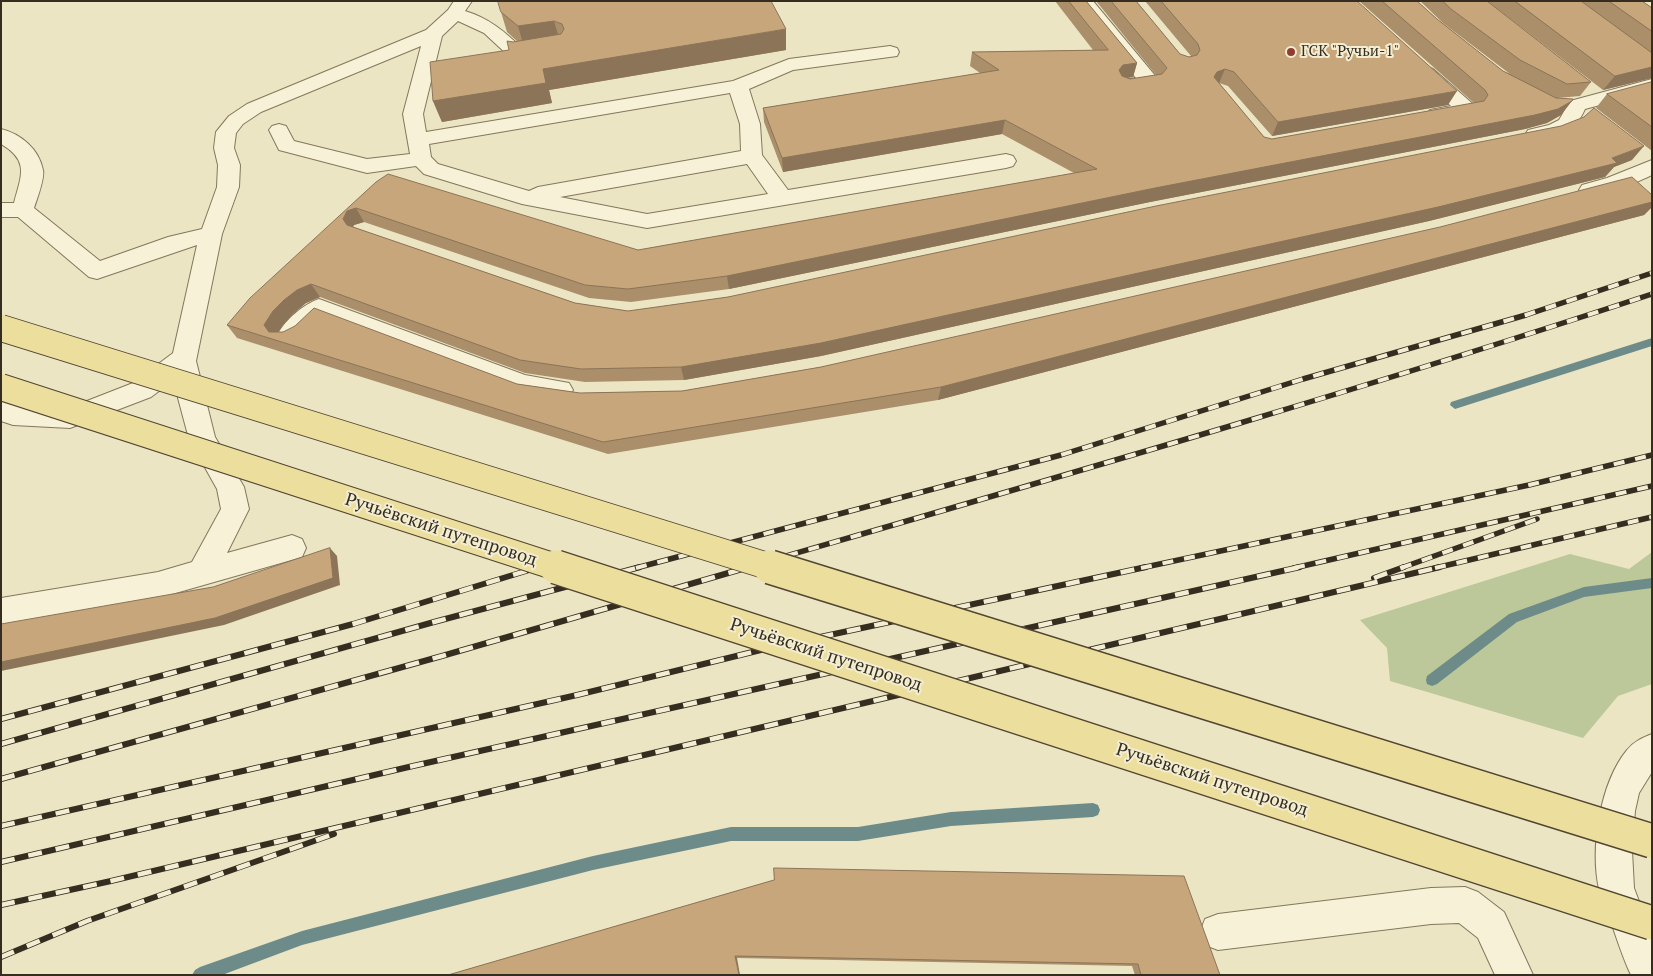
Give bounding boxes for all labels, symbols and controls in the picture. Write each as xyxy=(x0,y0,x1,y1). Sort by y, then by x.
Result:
place label: ГСК "Ручьи-1" xyxy=(1301,43,1399,61)
marker: ГСК "Ручьи-1" xyxy=(1285,46,1297,58)
street label: Ручьёвский путепровод xyxy=(342,489,540,571)
street label: Ручьёвский путепровод xyxy=(727,614,925,696)
street label: Ручьёвский путепровод xyxy=(1113,739,1311,821)

